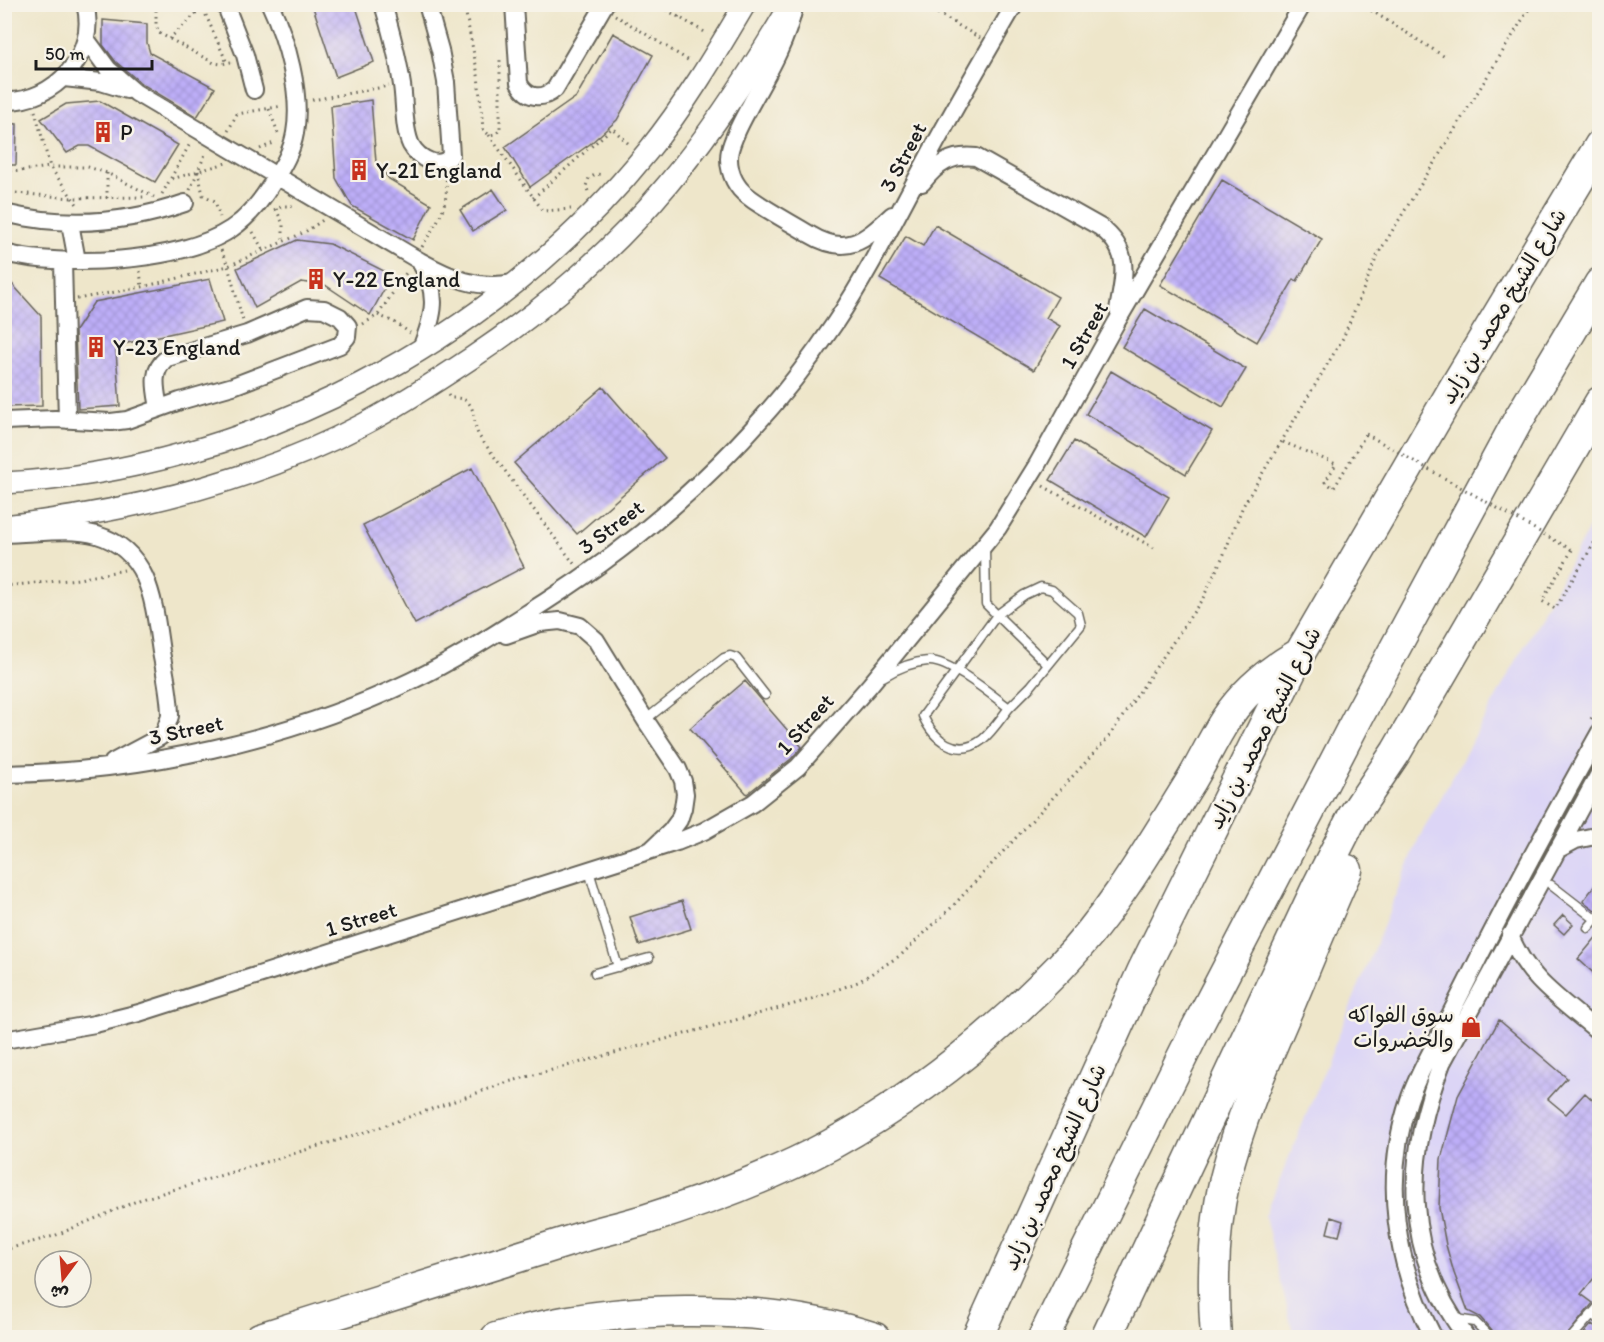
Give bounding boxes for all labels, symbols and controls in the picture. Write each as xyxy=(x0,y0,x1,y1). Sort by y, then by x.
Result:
scale bar xyxy=(36,33,152,71)
text: 50 m xyxy=(45,43,85,65)
street label: 3 Street xyxy=(873,118,933,196)
place label: P xyxy=(120,119,133,146)
building icon: P xyxy=(91,120,115,144)
place label: Y-21 England xyxy=(376,157,502,184)
building icon: Y-21 England xyxy=(347,158,371,182)
street label: شارع الشيخ محمد بن زايد xyxy=(1434,203,1574,410)
place label: Y-22 England xyxy=(333,266,460,293)
building icon: Y-22 England xyxy=(304,267,328,291)
street label: 1 Street xyxy=(1054,297,1114,373)
place label: Y-23 England xyxy=(113,334,241,361)
building icon: Y-23 England xyxy=(84,335,108,359)
street label: 3 Street xyxy=(573,494,649,560)
street label: شارع الشيخ محمد بن زايد xyxy=(1201,622,1329,835)
street label: 1 Street xyxy=(770,688,840,760)
street label: 3 Street xyxy=(146,709,226,751)
street label: 1 Street xyxy=(322,895,400,943)
place label: سوق الفواكه والخضروات xyxy=(1348,1001,1454,1053)
shop icon: سوق الفواكه والخضروات xyxy=(1459,1015,1483,1039)
street label: شارع الشيخ محمد بن زايد xyxy=(996,1059,1114,1275)
north arrow xyxy=(33,1249,93,1309)
text: ش xyxy=(48,1281,70,1304)

